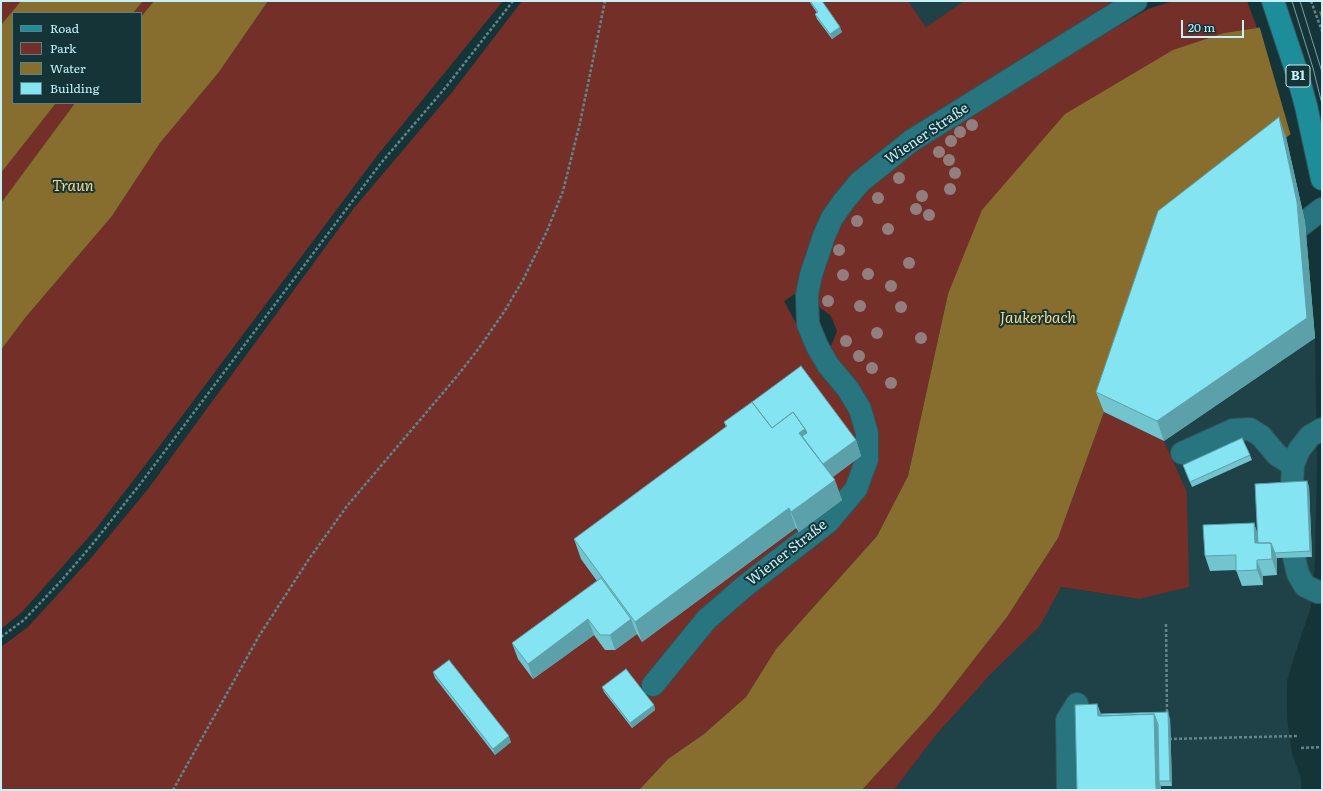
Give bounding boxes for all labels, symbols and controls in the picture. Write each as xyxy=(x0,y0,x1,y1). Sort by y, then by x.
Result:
legend xyxy=(12,12,142,104)
scale bar xyxy=(1183,12,1246,38)
text: 20 m xyxy=(1188,18,1215,36)
text: Road xyxy=(50,19,79,37)
text: Park xyxy=(50,39,76,57)
text: Water xyxy=(50,59,86,77)
road number: B1 xyxy=(1286,65,1310,87)
text: Building xyxy=(50,79,99,97)
street label: Wiener Straße xyxy=(882,100,972,168)
water label: Traun xyxy=(52,178,94,196)
water label: Jaukerbach xyxy=(1000,310,1076,328)
street label: Wiener Straße xyxy=(744,517,830,589)

